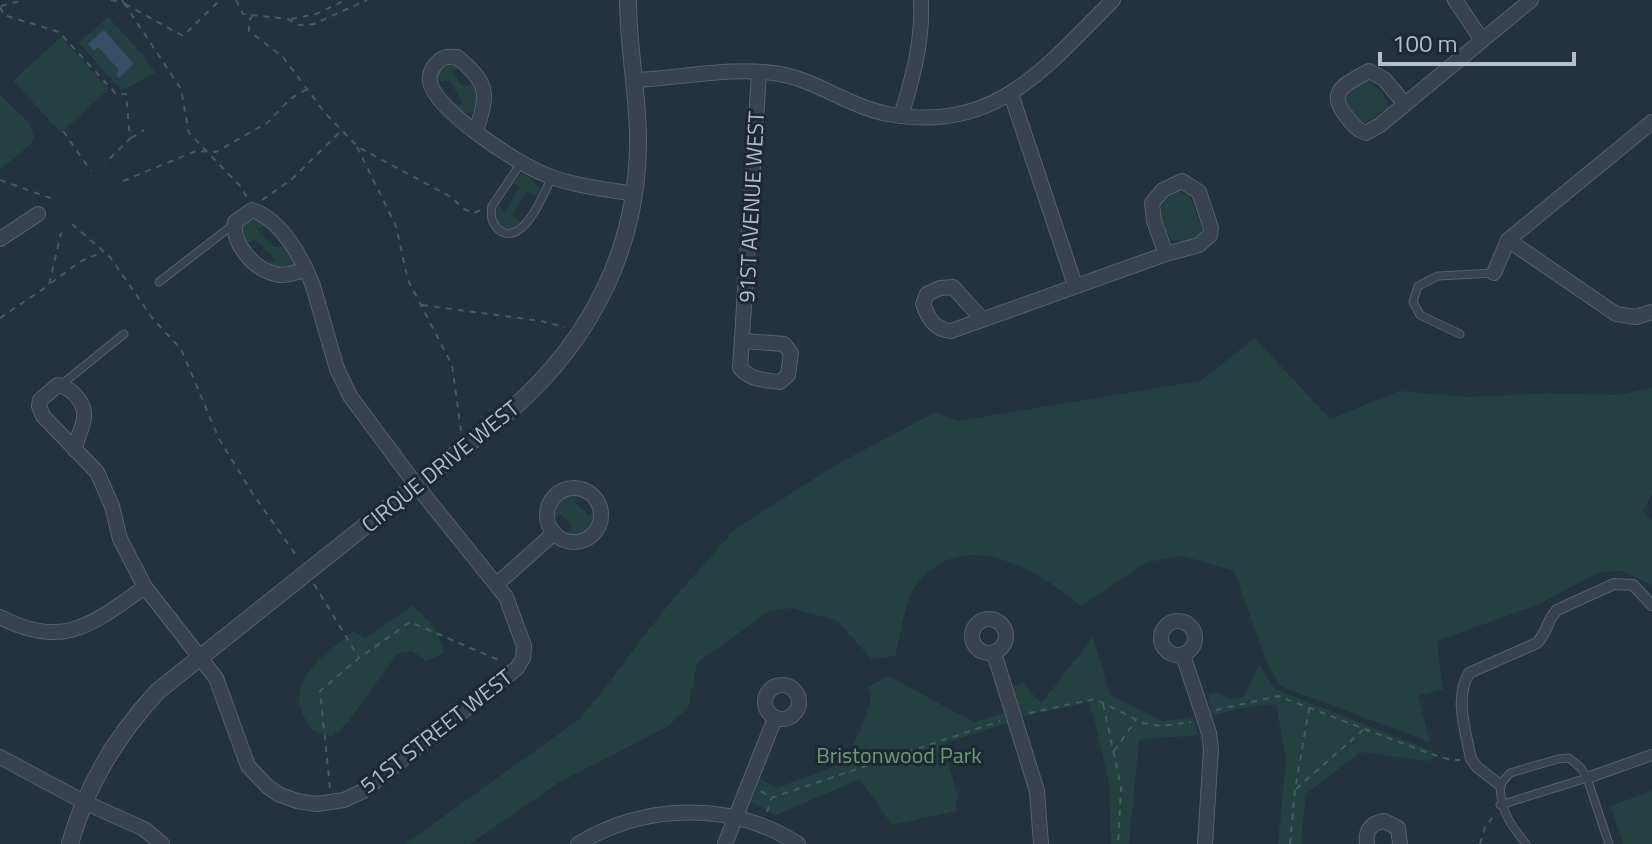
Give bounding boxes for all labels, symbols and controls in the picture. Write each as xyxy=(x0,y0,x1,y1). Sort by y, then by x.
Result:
scale bar xyxy=(1380,16,1574,66)
text: 100 m xyxy=(1392,25,1458,61)
street label: 91ST AVENUE WEST xyxy=(729,110,773,304)
street label: CIRQUE DRIVE WEST xyxy=(354,391,527,540)
street label: 51ST STREET WEST xyxy=(352,660,520,802)
park label: Bristonwood Park xyxy=(816,738,982,772)

